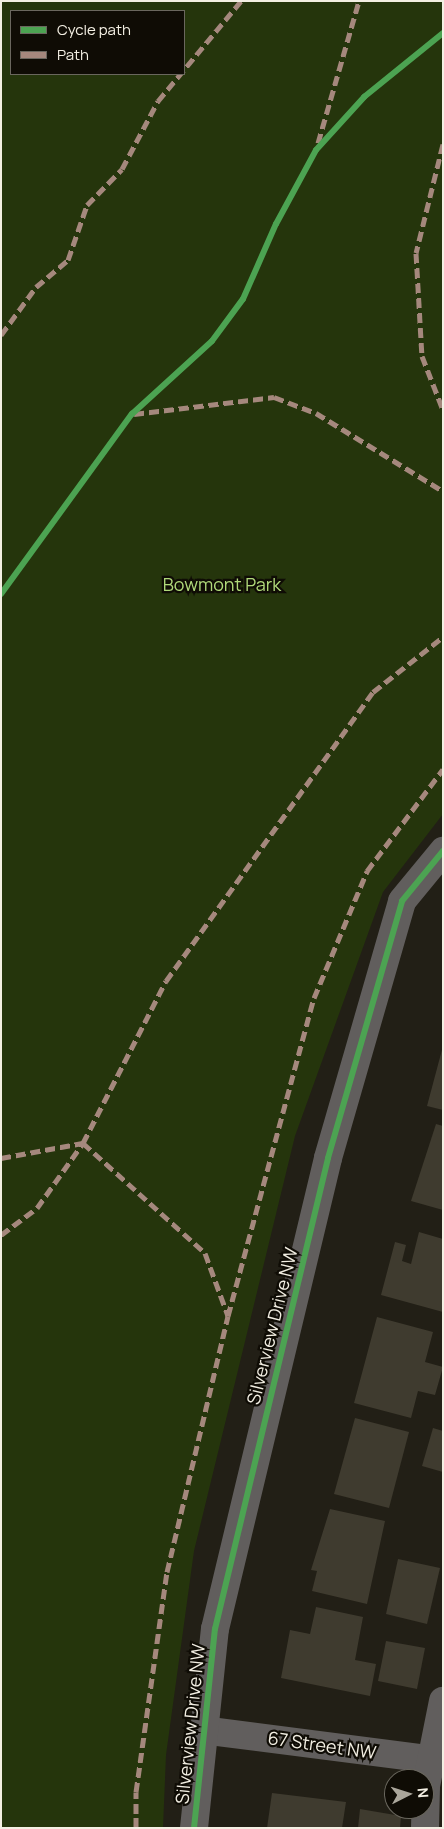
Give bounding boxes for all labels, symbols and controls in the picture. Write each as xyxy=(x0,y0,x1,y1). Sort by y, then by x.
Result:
legend xyxy=(10,10,185,75)
text: Cycle path xyxy=(57,19,131,40)
text: Path xyxy=(57,44,89,65)
park label: Bowmont Park xyxy=(163,573,281,595)
street label: Silverview Drive NW xyxy=(242,1245,302,1407)
street label: Silverview Drive NW xyxy=(171,1643,209,1805)
street label: 67 Street NW xyxy=(266,1727,378,1763)
north arrow xyxy=(384,1769,434,1819)
text: N xyxy=(414,1787,433,1799)

